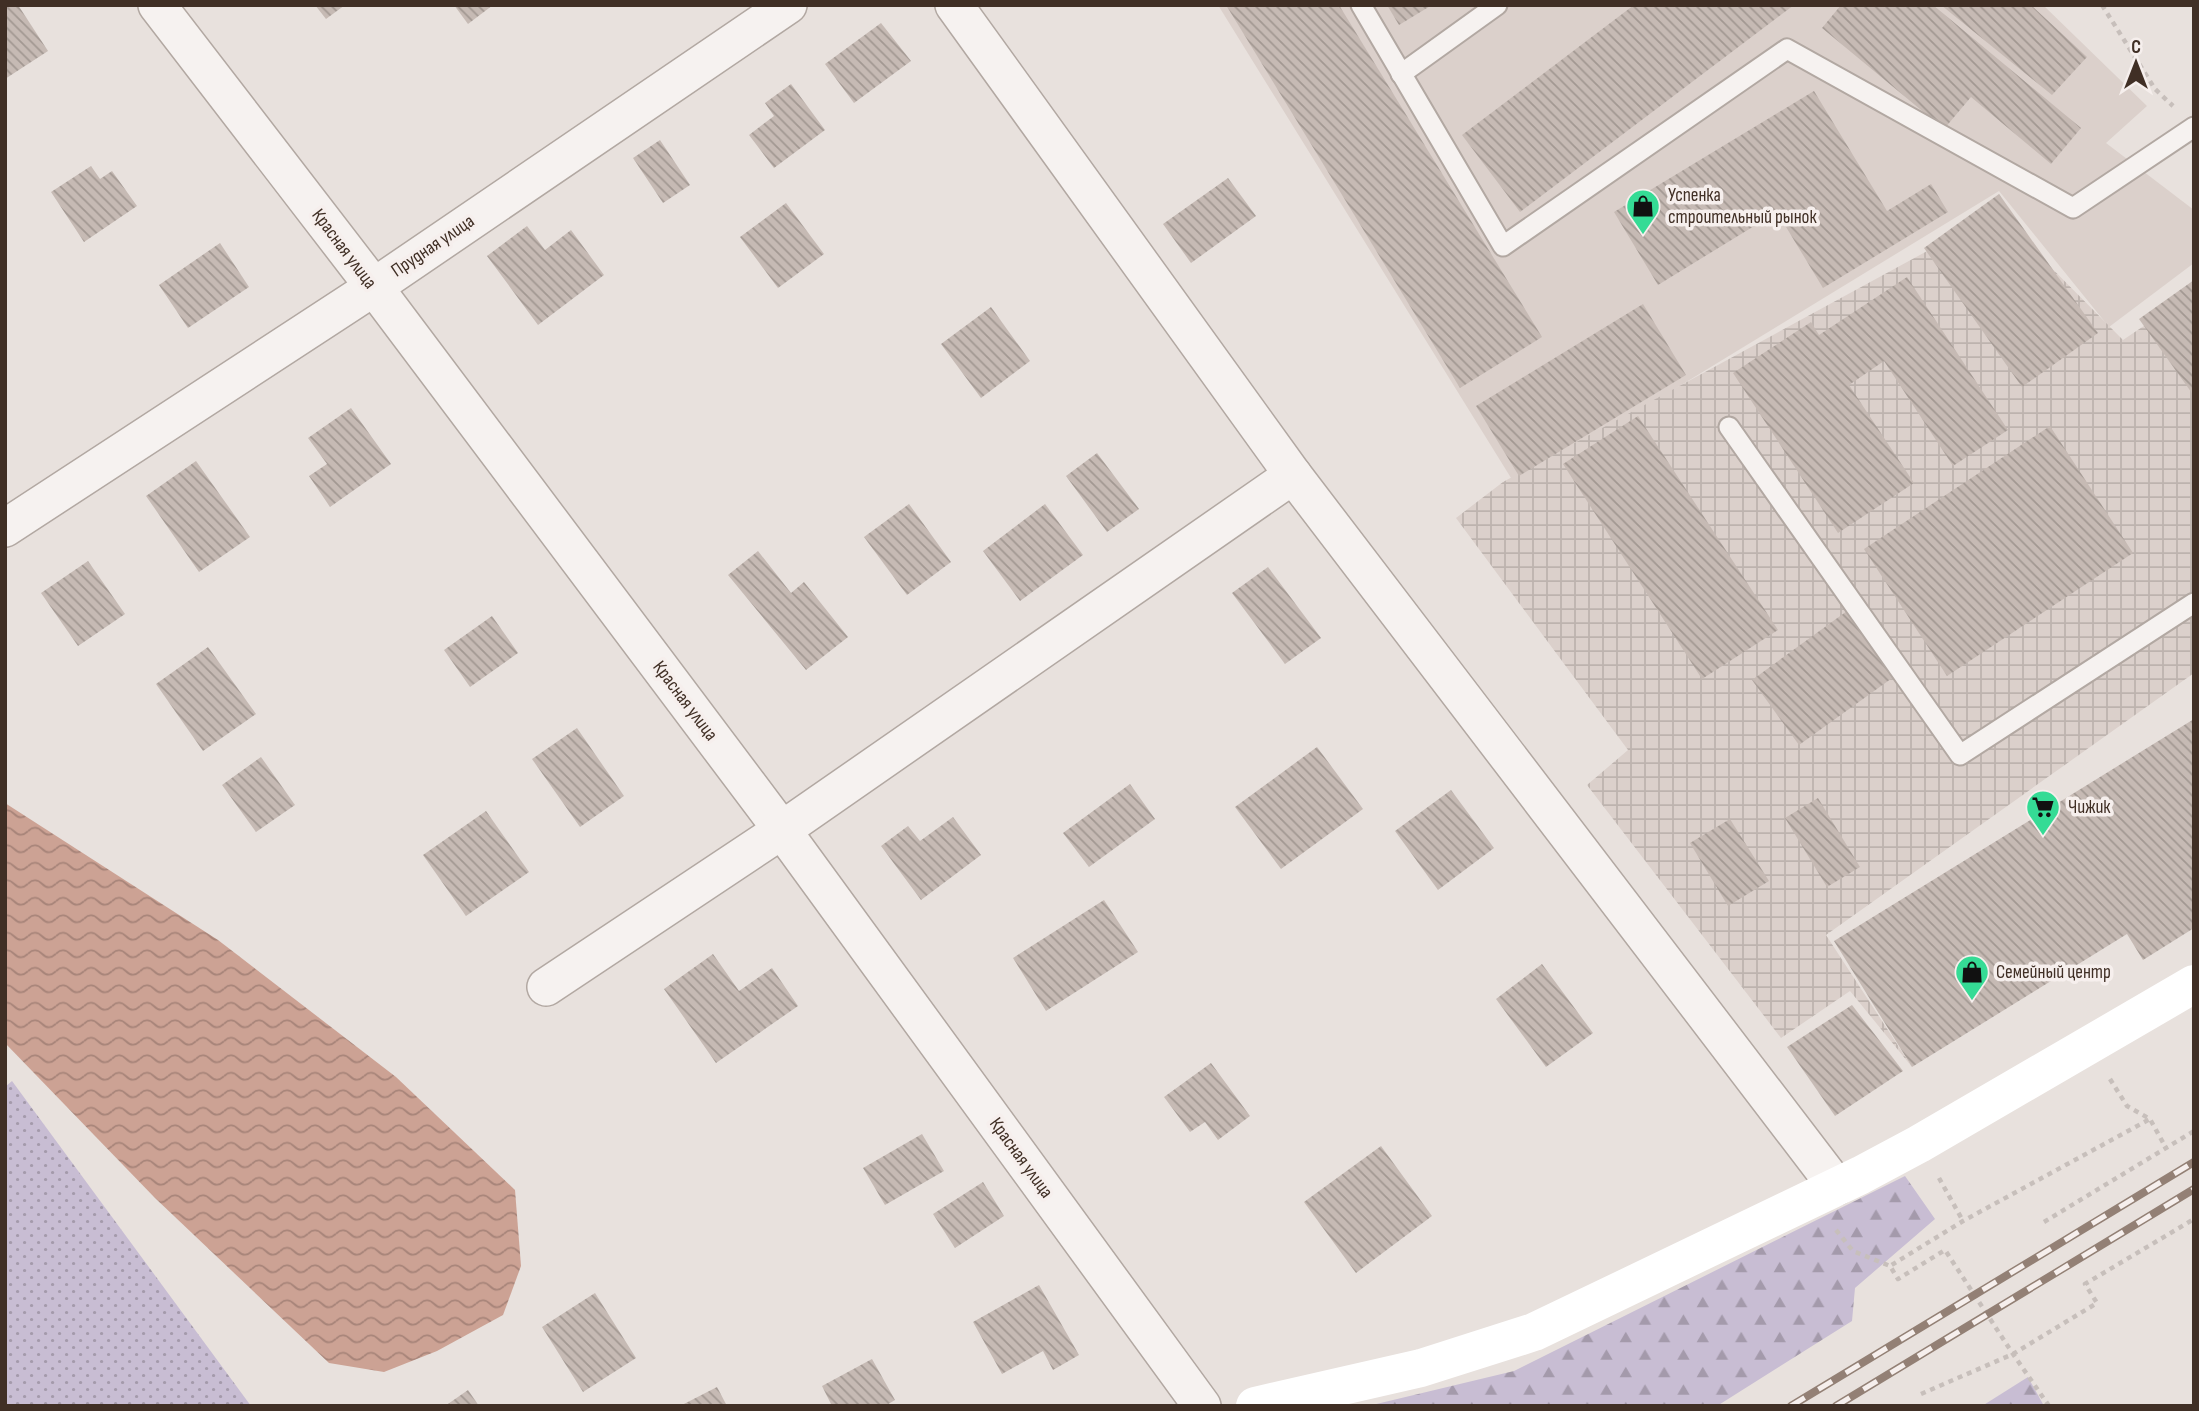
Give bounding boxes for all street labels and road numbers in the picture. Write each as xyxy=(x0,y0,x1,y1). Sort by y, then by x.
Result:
street label: Красная улица xyxy=(307,205,381,293)
street label: Прудная улица xyxy=(387,210,479,282)
street label: Красная улица xyxy=(648,657,722,745)
street label: Красная улица xyxy=(984,1113,1058,1203)

